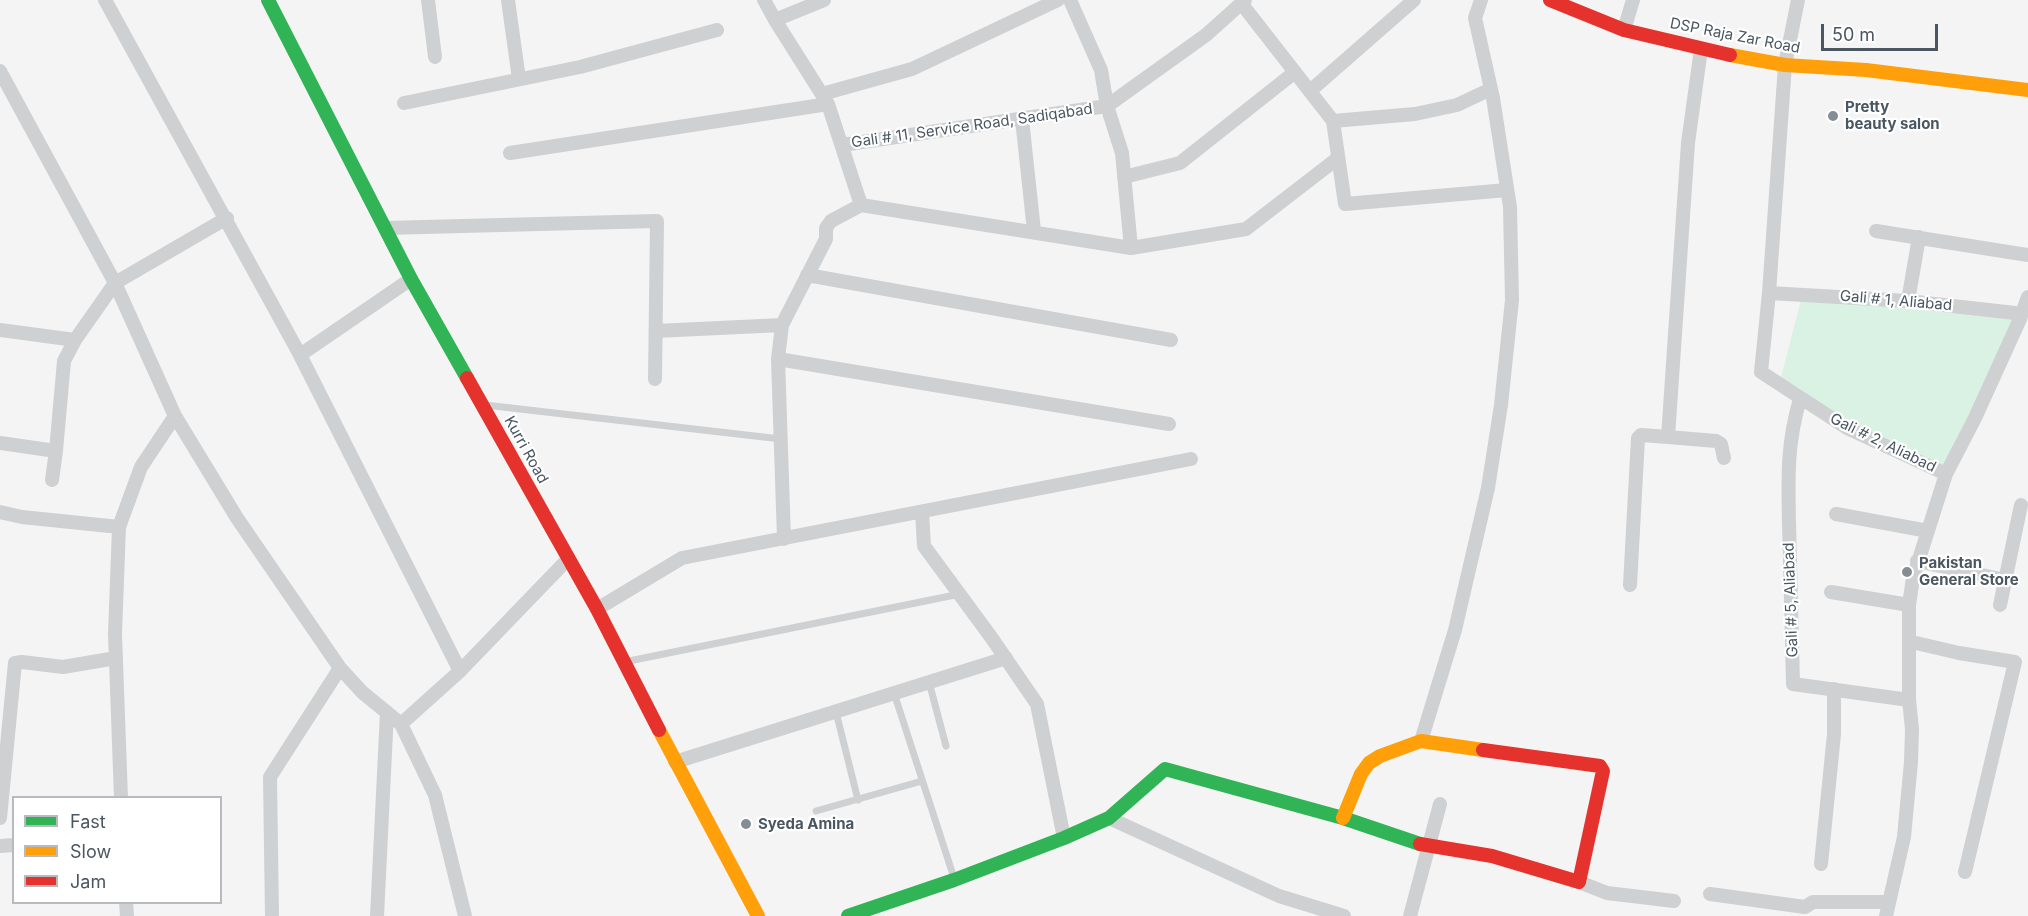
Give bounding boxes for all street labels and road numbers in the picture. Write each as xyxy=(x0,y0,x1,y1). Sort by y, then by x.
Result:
street label: DSP Raja Zar Road xyxy=(1668,15,1802,57)
street label: Gali # 11, Service Road, Sadiqabad xyxy=(850,100,1094,152)
street label: Gali # 1, Aliabad xyxy=(1839,287,1953,315)
street label: Gali # 2, Aliabad xyxy=(1827,410,1939,476)
street label: Kurri Road xyxy=(500,413,552,487)
street label: Gali # 5, Aliabad xyxy=(1780,542,1802,658)

